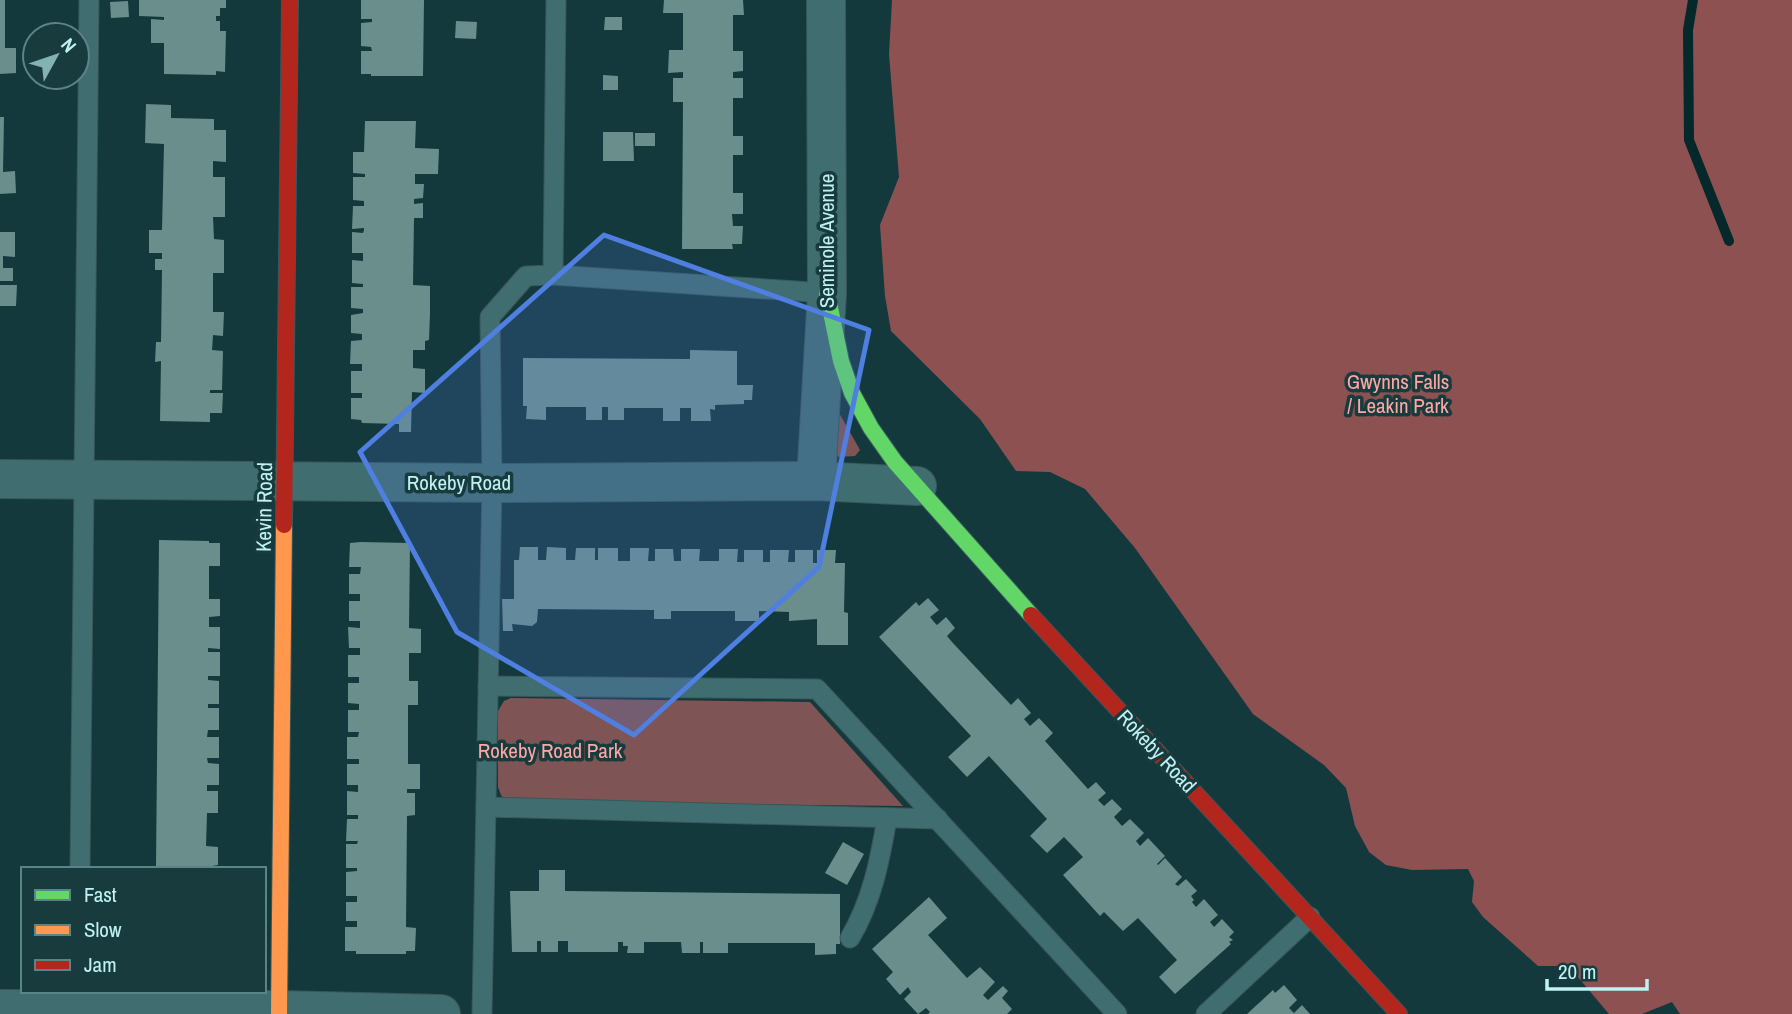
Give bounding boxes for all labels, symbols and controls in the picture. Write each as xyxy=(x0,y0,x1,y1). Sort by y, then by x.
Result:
north arrow xyxy=(21,21,91,91)
text: N xyxy=(55,32,83,58)
street label: Seminole Avenue xyxy=(812,174,841,308)
park label: Gwynns Falls / Leakin Park xyxy=(1347,367,1449,420)
street label: Kevin Road xyxy=(249,462,279,552)
street label: Rokeby Road xyxy=(407,468,511,497)
street label: Rokeby Road xyxy=(1111,703,1203,799)
park label: Rokeby Road Park xyxy=(478,736,623,765)
legend xyxy=(21,867,266,993)
text: Fast xyxy=(84,880,117,909)
text: Slow xyxy=(84,915,122,944)
scale bar xyxy=(1547,948,1647,992)
text: Jam xyxy=(84,950,117,979)
text: 20 m xyxy=(1558,957,1596,986)

